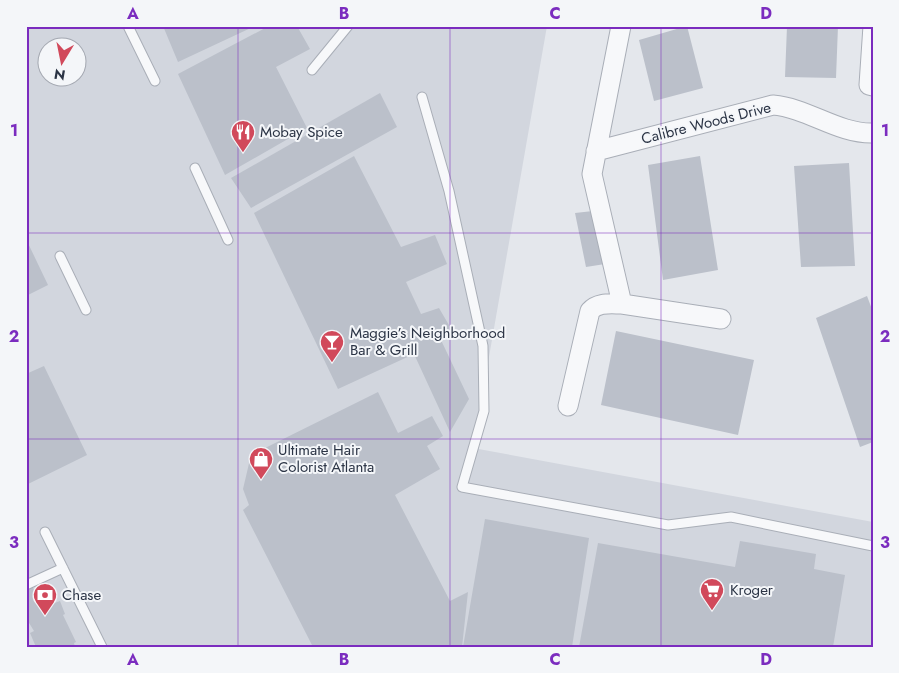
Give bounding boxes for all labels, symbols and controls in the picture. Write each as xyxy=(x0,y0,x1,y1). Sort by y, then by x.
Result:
text: A xyxy=(126,2,139,25)
text: B xyxy=(339,2,349,25)
text: C xyxy=(549,2,561,25)
text: D xyxy=(760,2,772,25)
north arrow xyxy=(38,38,88,88)
text: N xyxy=(53,64,67,86)
street label: Calibre Woods Drive xyxy=(639,96,773,150)
text: 1 xyxy=(10,119,18,142)
restaurant icon: Mobay Spice xyxy=(230,119,256,153)
text: 1 xyxy=(881,119,889,142)
place label: Mobay Spice xyxy=(260,121,343,143)
place label: Maggie’s Neighborhood Bar & Grill xyxy=(350,322,505,361)
text: 2 xyxy=(9,325,19,348)
text: 2 xyxy=(880,325,890,348)
bar icon: Maggie’s Neighborhood Bar & Grill xyxy=(319,329,345,363)
place label: Ultimate Hair Colorist Atlanta xyxy=(278,439,374,478)
shop icon: Ultimate Hair Colorist Atlanta xyxy=(248,446,274,480)
text: 3 xyxy=(9,531,19,554)
text: 3 xyxy=(880,531,890,554)
supermarket icon: Kroger xyxy=(699,577,725,611)
place label: Kroger xyxy=(730,579,774,601)
bank icon: Chase xyxy=(32,582,58,616)
place label: Chase xyxy=(62,584,101,606)
text: A xyxy=(126,648,139,671)
text: B xyxy=(339,648,349,671)
text: C xyxy=(549,648,561,671)
text: D xyxy=(760,648,772,671)

